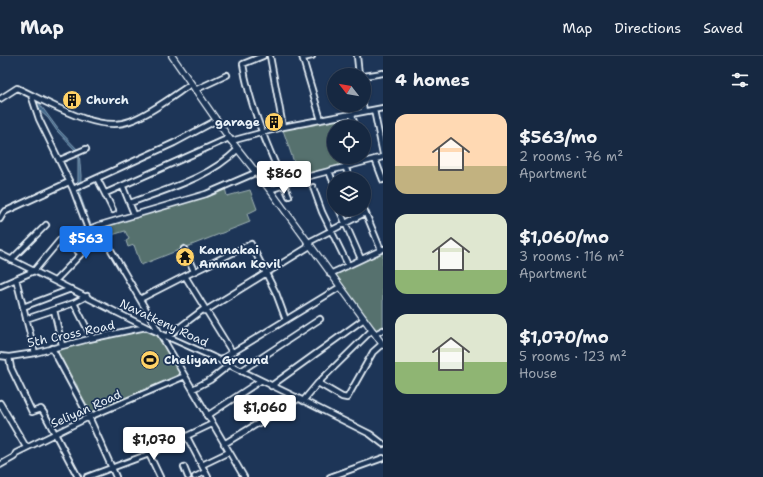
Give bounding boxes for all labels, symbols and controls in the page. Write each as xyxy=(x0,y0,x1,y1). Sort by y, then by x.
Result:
text: Map xyxy=(20,15,64,40)
text: Map xyxy=(563,19,593,37)
text: Directions xyxy=(615,19,681,37)
text: Saved xyxy=(703,19,743,37)
north arrow xyxy=(327,68,371,112)
map controls xyxy=(327,68,371,216)
text: 4 homes xyxy=(395,69,470,91)
icon: filters xyxy=(729,69,751,91)
building icon: Church xyxy=(61,89,83,111)
place label: Church xyxy=(86,92,129,108)
building icon: garage xyxy=(263,111,285,133)
place label: garage xyxy=(215,114,260,130)
button: locate xyxy=(327,120,371,164)
text: $563/mo xyxy=(519,126,597,148)
icon: home xyxy=(427,130,475,178)
text: 2 rooms · 76 m² xyxy=(519,148,623,165)
pin: $860 xyxy=(260,161,308,195)
text: $860 xyxy=(266,165,302,182)
text: Apartment xyxy=(519,165,587,182)
button: layers xyxy=(327,172,371,216)
pin: $563 xyxy=(62,226,110,260)
text: $1,060/mo xyxy=(519,226,609,248)
text: $563 xyxy=(69,230,103,247)
icon: home xyxy=(427,230,475,278)
place label: Kannakai Amman Kovil xyxy=(199,242,281,272)
temple icon: Kannakai Amman Kovil xyxy=(174,246,196,268)
text: 3 rooms · 116 m² xyxy=(519,248,625,265)
text: Apartment xyxy=(519,265,587,282)
street label: Navatkeny Road xyxy=(117,295,211,351)
street label: 5th Cross Road xyxy=(26,317,117,351)
text: $1,070/mo xyxy=(519,326,609,348)
icon: home xyxy=(427,330,475,378)
text: 5 rooms · 123 m² xyxy=(519,348,627,365)
sports icon: Cheliyan Ground xyxy=(139,349,161,371)
place label: Cheliyan Ground xyxy=(164,352,269,368)
text: House xyxy=(519,365,557,382)
street label: Seliyan Road xyxy=(48,386,124,432)
pin: $1,060 xyxy=(232,395,298,429)
text: $1,060 xyxy=(243,399,287,416)
pin: $1,070 xyxy=(121,427,187,461)
text: $1,070 xyxy=(132,431,176,448)

